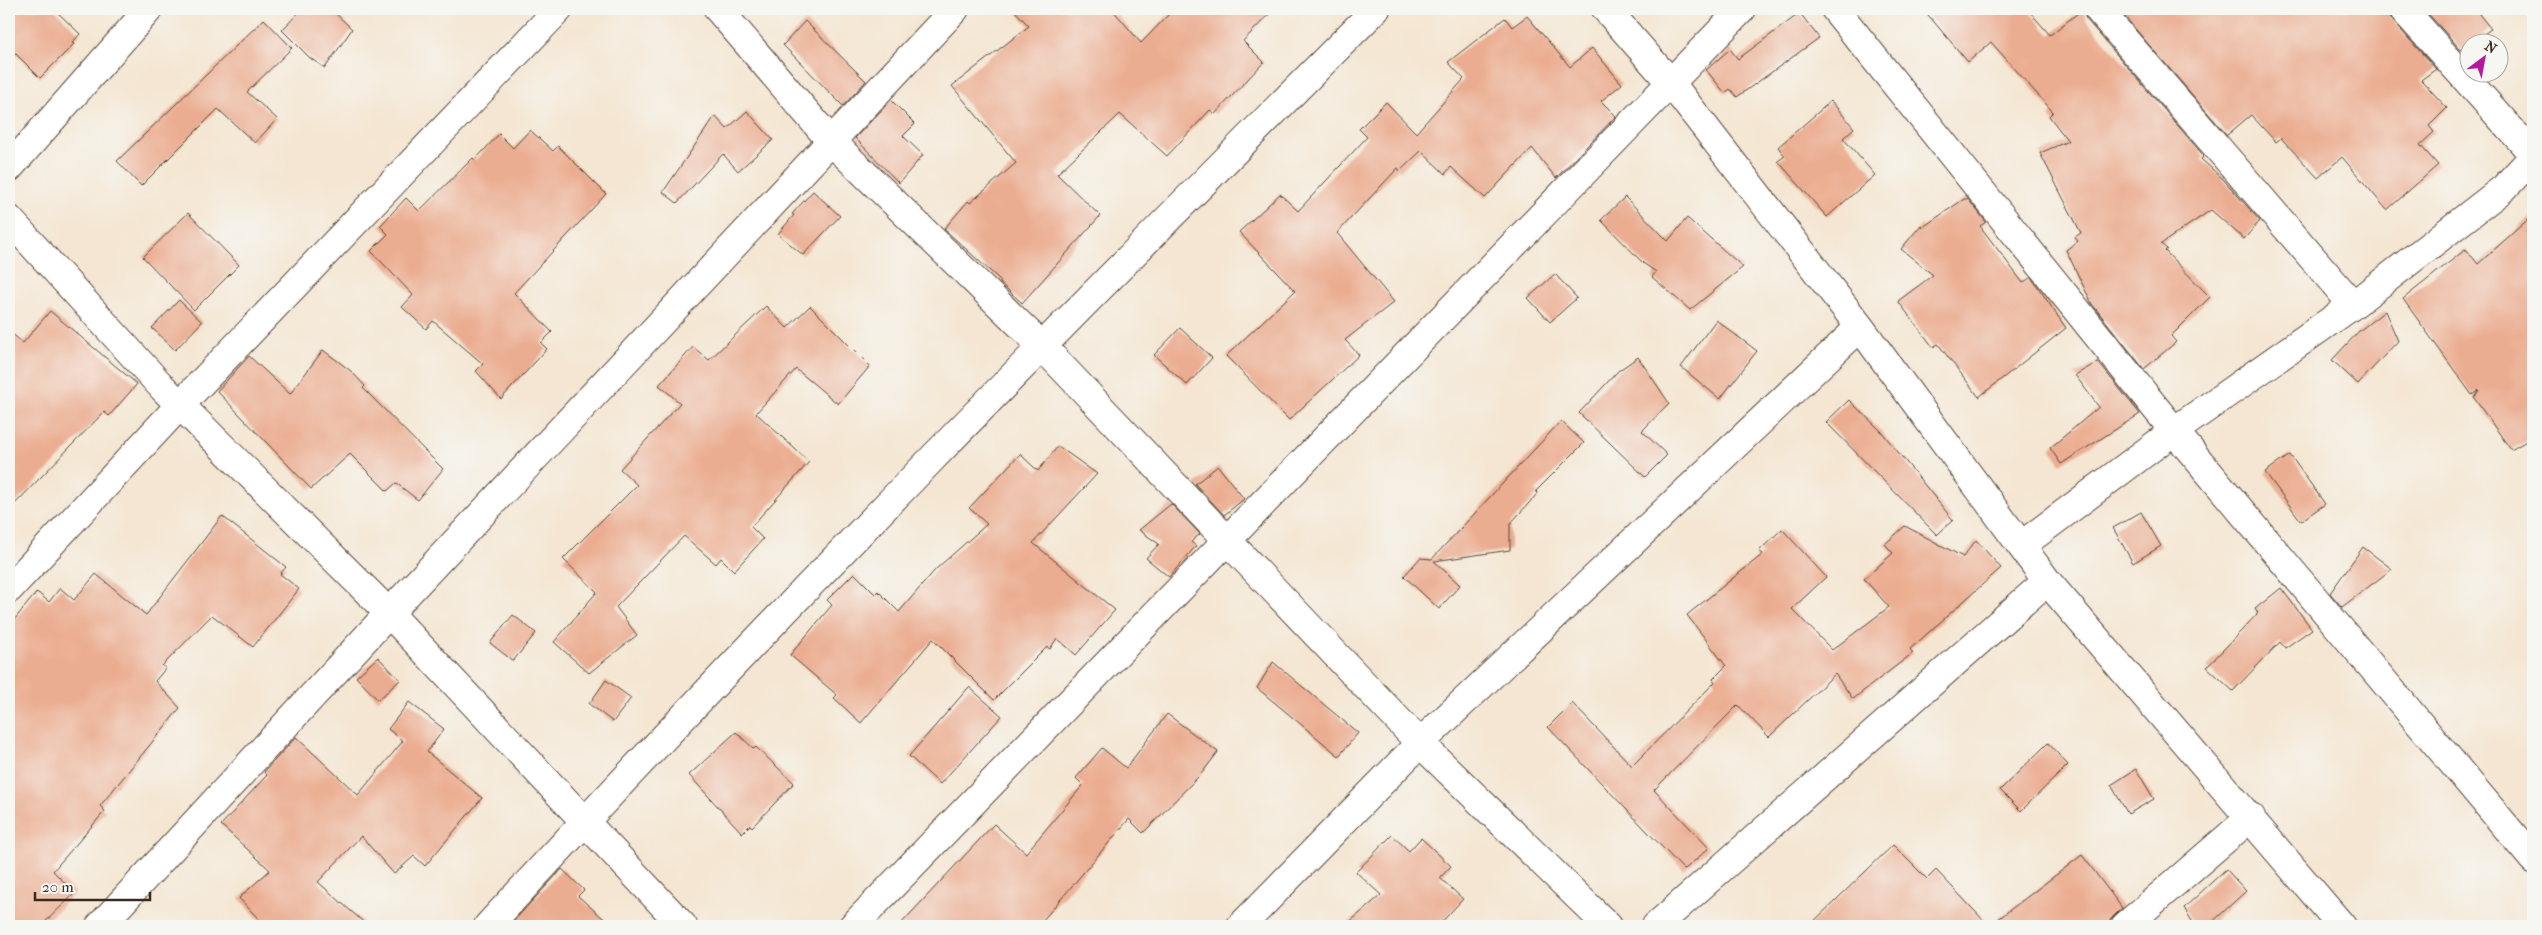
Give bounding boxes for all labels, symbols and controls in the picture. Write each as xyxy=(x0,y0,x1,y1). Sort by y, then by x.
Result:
north arrow xyxy=(2460,32,2510,82)
text: N xyxy=(2482,37,2500,58)
scale bar xyxy=(35,870,150,902)
text: 20 m xyxy=(42,878,74,896)

